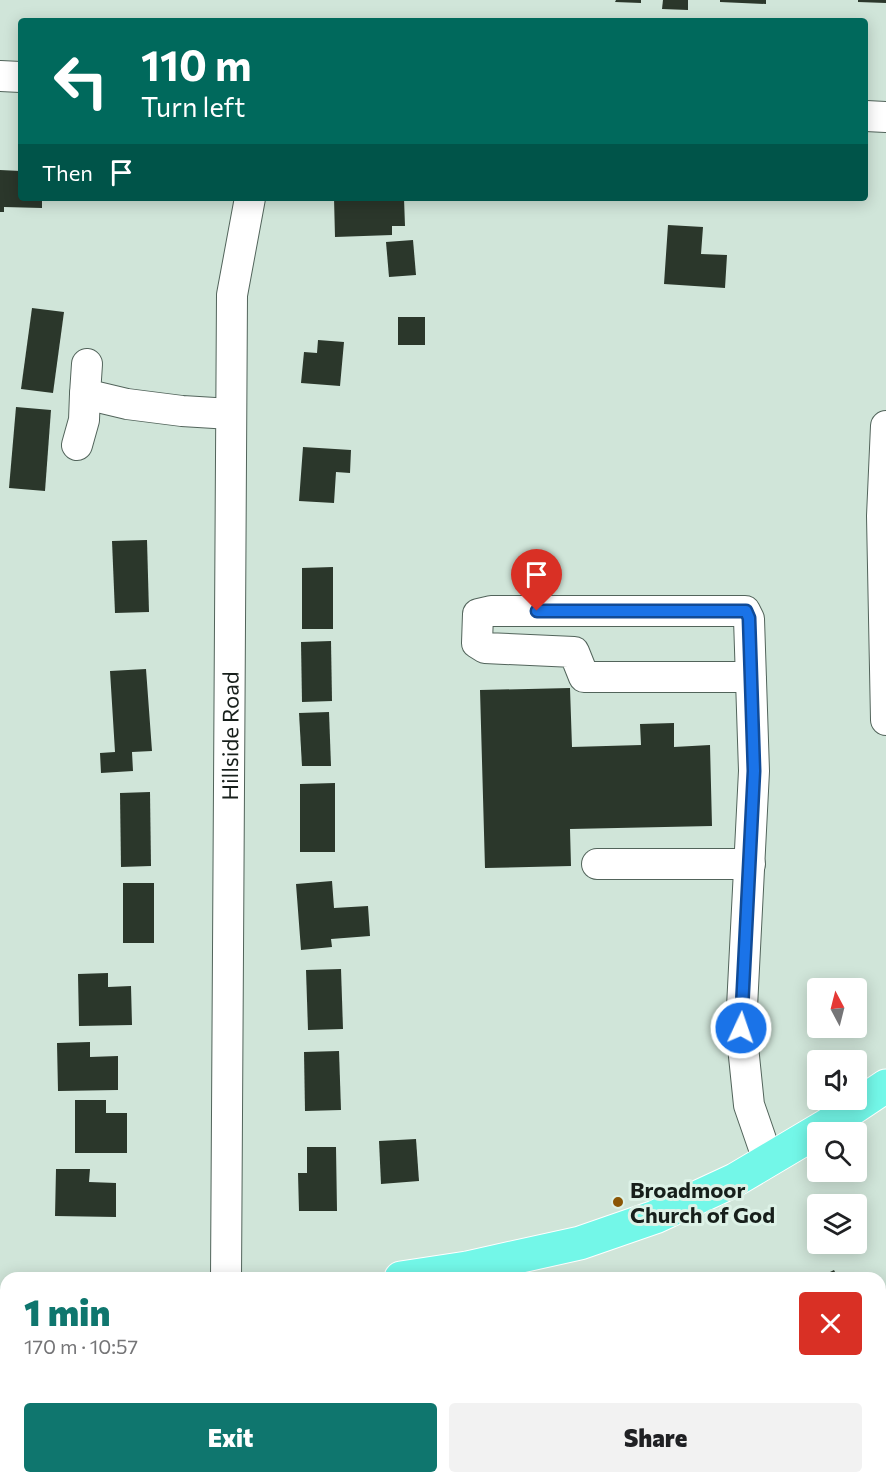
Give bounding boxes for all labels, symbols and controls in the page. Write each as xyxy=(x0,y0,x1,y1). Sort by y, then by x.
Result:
text: 110 m xyxy=(141,38,252,90)
icon: left xyxy=(42,42,120,120)
text: Turn left xyxy=(141,90,245,123)
icon: arrive xyxy=(105,156,138,189)
text: Then xyxy=(42,159,93,186)
pin xyxy=(511,549,562,611)
icon: arrive xyxy=(520,558,553,591)
street label: Hillside Road xyxy=(215,671,243,801)
north arrow xyxy=(807,978,867,1038)
map controls xyxy=(807,978,867,1254)
position arrow xyxy=(709,996,773,1060)
button: sound xyxy=(807,1050,867,1110)
button: search xyxy=(807,1122,867,1182)
place label: Broadmoor Church of God xyxy=(630,1176,775,1228)
button: layers xyxy=(807,1194,867,1254)
marker: Broadmoor Church of God xyxy=(611,1195,625,1209)
text: 1 min xyxy=(24,1289,110,1333)
button: close xyxy=(799,1292,862,1355)
text: 170 m · 10:57 xyxy=(24,1334,138,1358)
button: Exit xyxy=(24,1403,437,1472)
button: Share xyxy=(449,1403,862,1472)

